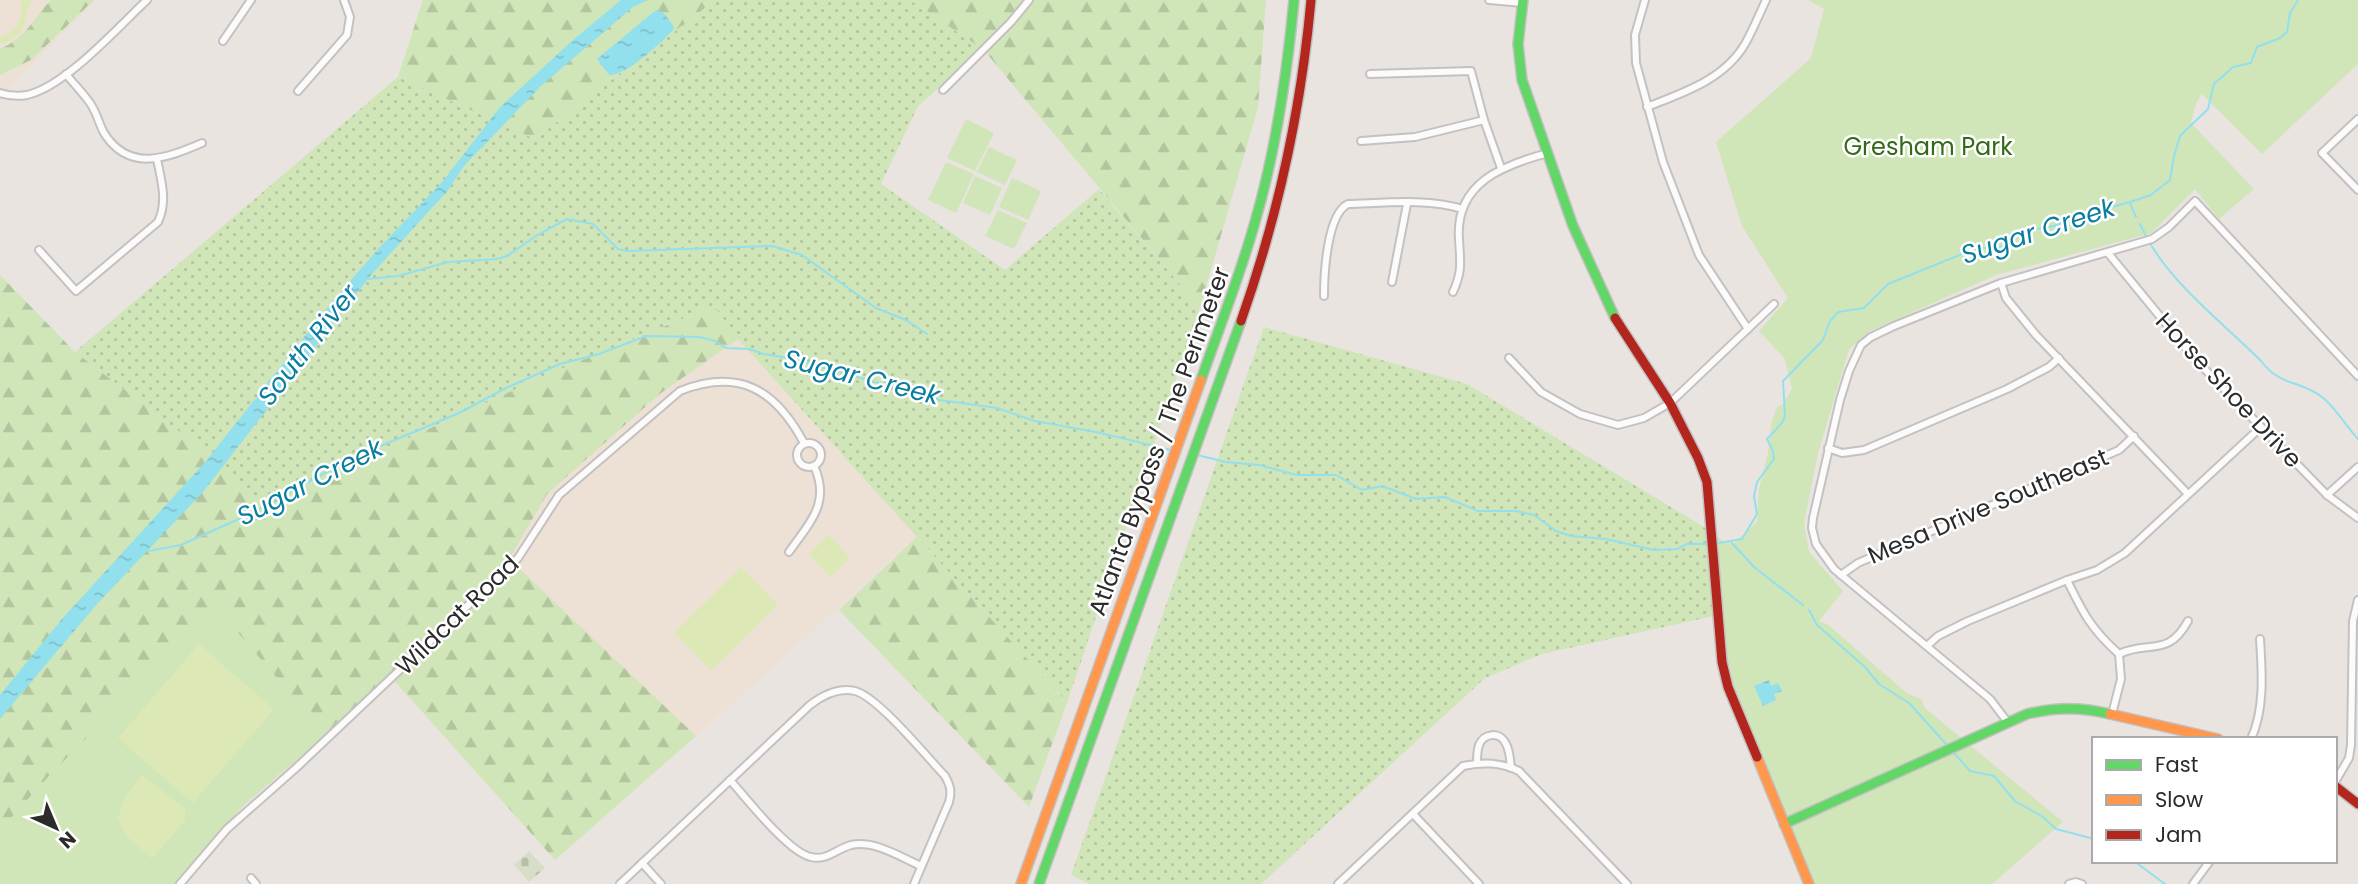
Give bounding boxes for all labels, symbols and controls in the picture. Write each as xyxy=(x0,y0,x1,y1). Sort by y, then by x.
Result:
park label: Gresham Park xyxy=(1843,130,2013,163)
water label: Sugar Creek xyxy=(1956,189,2121,273)
street label: Atlanta Bypass / The Perimeter xyxy=(1080,262,1238,620)
water label: South River xyxy=(249,276,368,413)
street label: Horse Shoe Drive xyxy=(2148,305,2310,475)
water label: Sugar Creek xyxy=(780,340,945,414)
water label: Sugar Creek xyxy=(231,429,391,534)
street label: Mesa Drive Southeast xyxy=(1863,440,2113,572)
street label: Wildcat Road xyxy=(388,548,526,682)
legend xyxy=(2092,737,2337,863)
text: Fast xyxy=(2155,750,2198,779)
text: Slow xyxy=(2155,785,2203,814)
north arrow xyxy=(21,793,91,863)
text: Jam xyxy=(2155,820,2202,849)
text: N xyxy=(53,825,82,855)

